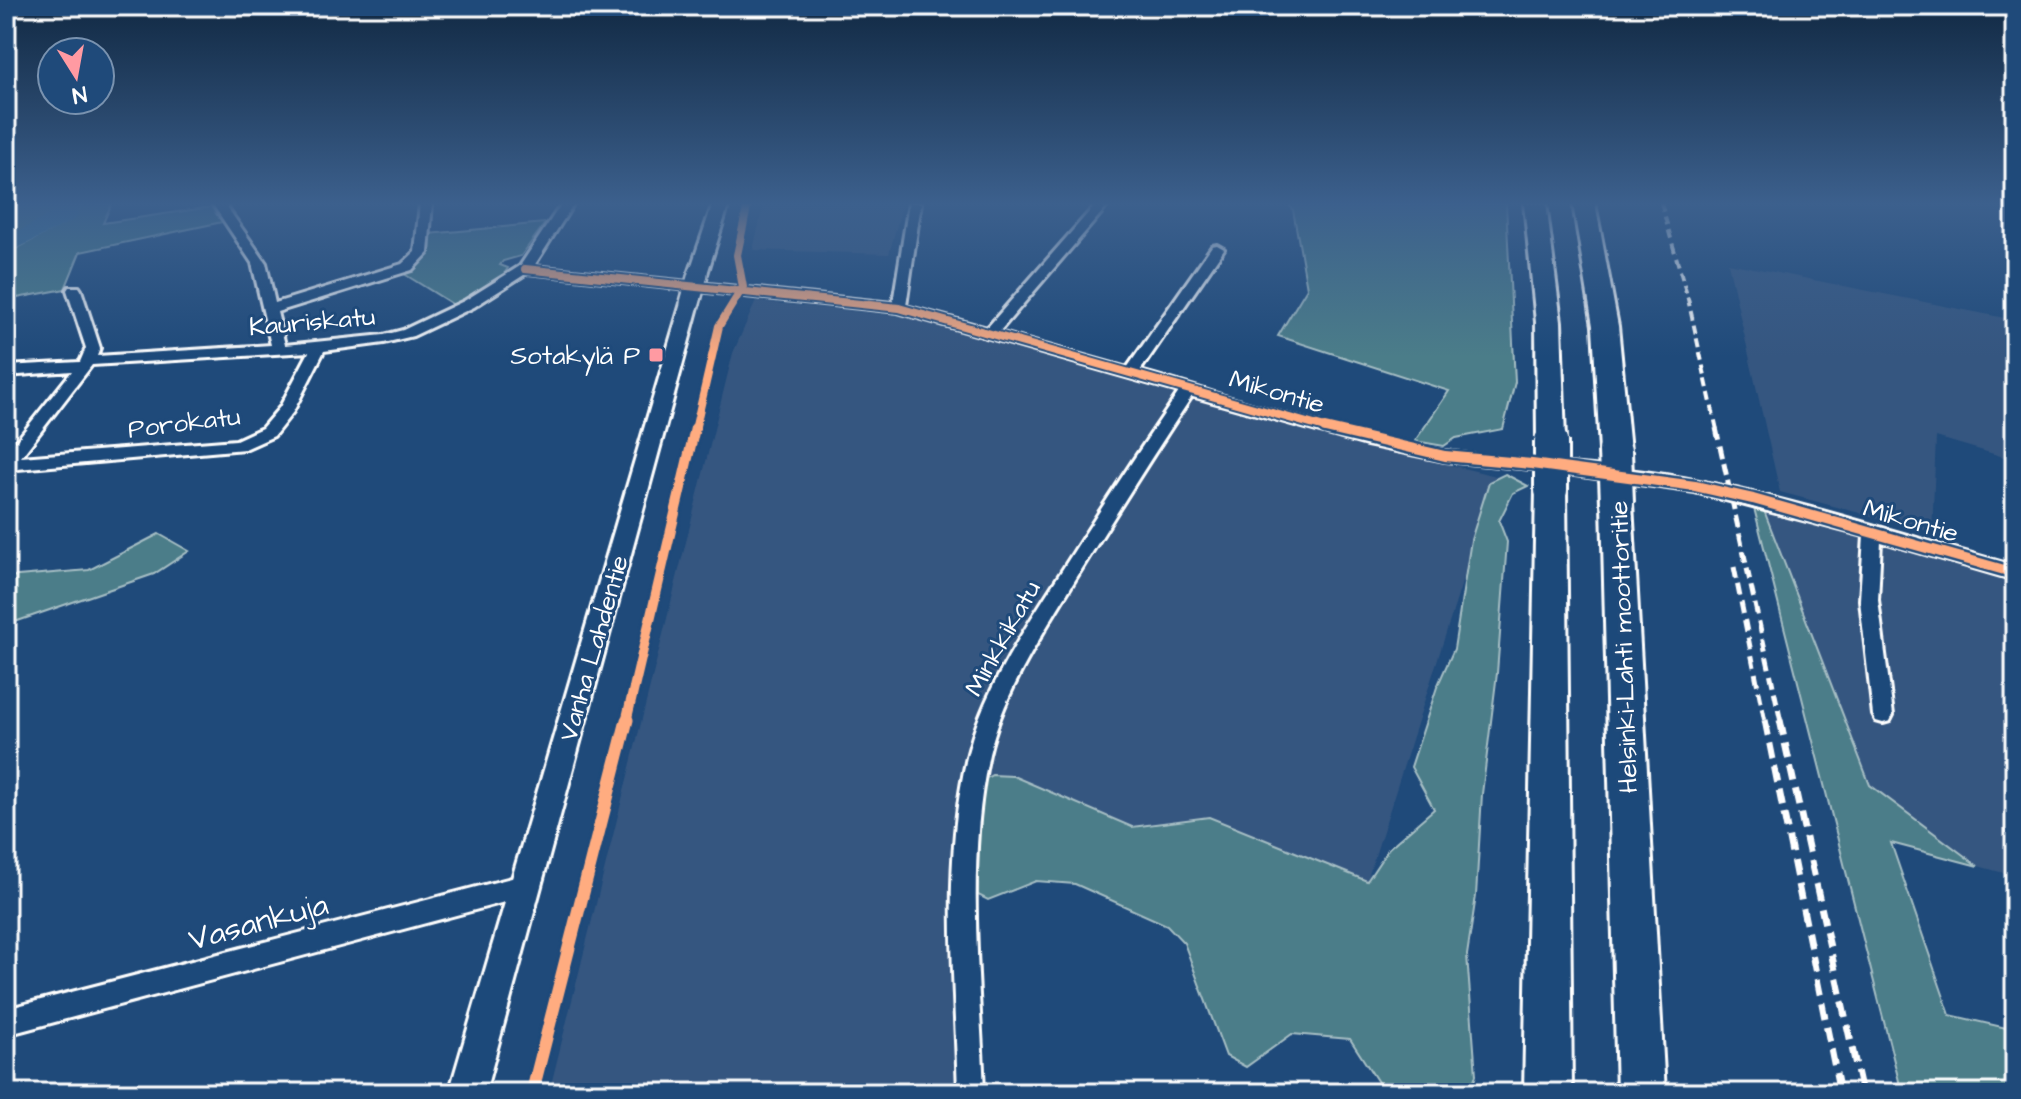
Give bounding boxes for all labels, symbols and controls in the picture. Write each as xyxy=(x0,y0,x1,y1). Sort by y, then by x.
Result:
north arrow xyxy=(36,36,116,116)
text: N xyxy=(70,78,89,111)
street label: Kauriskatu xyxy=(248,299,377,345)
place label: Sotakylä P xyxy=(510,338,640,376)
marker: Sotakylä P xyxy=(647,346,665,364)
street label: Mikontie xyxy=(1225,361,1329,423)
street label: Porokatu xyxy=(126,398,242,448)
street label: Mikontie xyxy=(1859,490,1963,552)
street label: Helsinki-Lahti moottoritie xyxy=(1601,500,1647,794)
street label: Vanha Lahdentie xyxy=(550,551,638,746)
street label: Minkkikatu xyxy=(956,574,1049,703)
street label: Vasankuja xyxy=(184,882,333,963)

